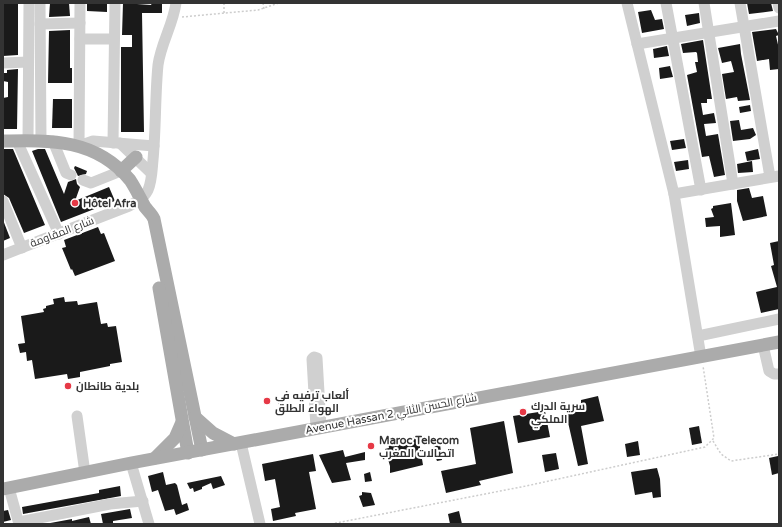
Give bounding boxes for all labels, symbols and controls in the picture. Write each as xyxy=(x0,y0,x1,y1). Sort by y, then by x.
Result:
place label: Hôtel Afra xyxy=(83,197,136,210)
marker: Hôtel Afra xyxy=(70,198,80,208)
street label: شارع المقاومة xyxy=(28,214,96,251)
place label: بلدية طانطان xyxy=(76,380,139,393)
marker: بلدية طانطان xyxy=(63,381,73,391)
place label: ألعاب ترفيه في الهواء الطلق xyxy=(275,388,350,416)
street label: Avenue Hassan 2 شارع الحسن الثاني xyxy=(304,391,478,439)
marker: ألعاب ترفيه في الهواء الطلق xyxy=(262,396,272,406)
place label: سرية الدرك الملكي xyxy=(531,400,585,429)
marker: سرية الدرك الملكي xyxy=(518,407,528,417)
place label: Maroc Telecom اتصالات المغرب xyxy=(379,434,459,460)
marker: Maroc Telecom اتصالات المغرب xyxy=(366,441,376,451)

